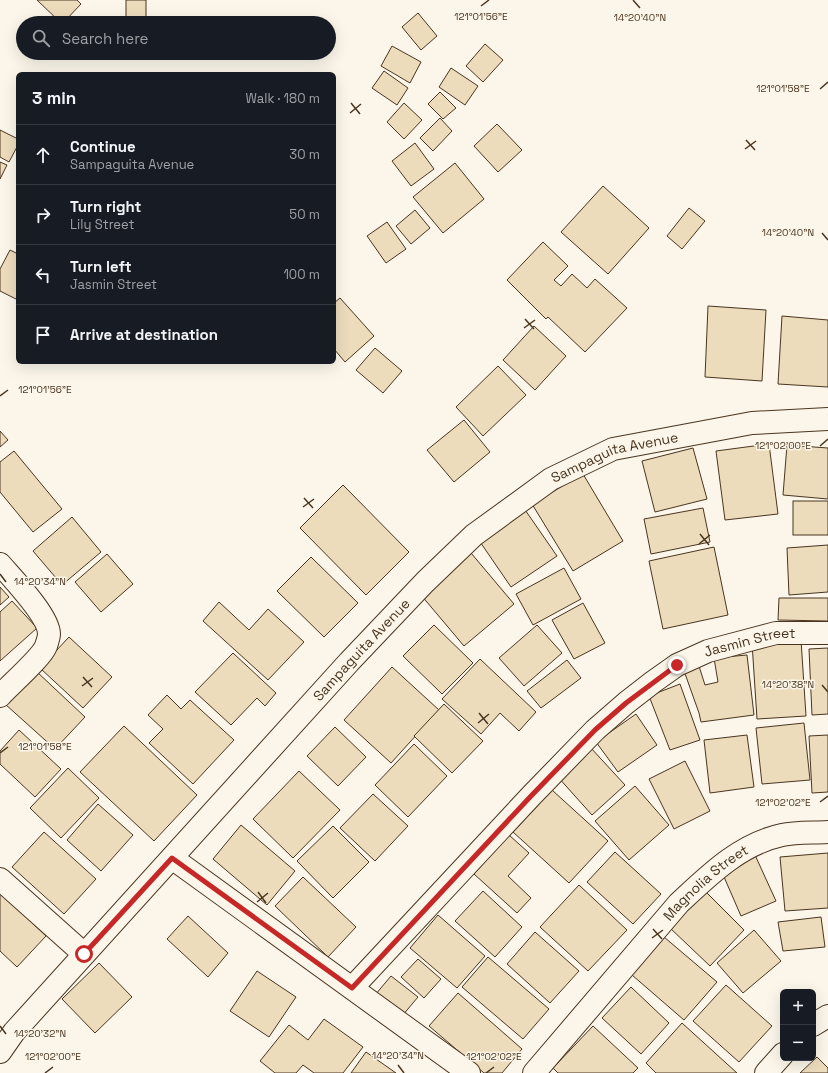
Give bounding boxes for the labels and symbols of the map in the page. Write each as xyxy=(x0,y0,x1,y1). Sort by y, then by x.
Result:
text: 121°01'56"E xyxy=(454,10,508,23)
text: 14°20'40"N xyxy=(614,11,666,24)
text: 121°01'58"E xyxy=(756,82,810,95)
text: 14°20'40"N xyxy=(762,226,814,239)
text: 121°01'56"E xyxy=(18,383,72,396)
street label: Sampaguita Avenue xyxy=(548,428,680,487)
text: 121°02'00"E xyxy=(755,439,811,452)
text: 14°20'34"N xyxy=(14,575,66,588)
street label: Sampaguita Avenue xyxy=(309,595,414,705)
street label: Jasmin Street xyxy=(701,624,795,661)
route end xyxy=(668,656,686,674)
text: 14°20'38"N xyxy=(762,678,814,691)
text: 121°01'58"E xyxy=(18,740,72,753)
text: 121°02'02"E xyxy=(755,796,811,809)
street label: Magnolia Street xyxy=(659,841,751,924)
route start xyxy=(75,945,93,963)
text: 14°20'32"N xyxy=(14,1027,66,1040)
text: 14°20'34"N xyxy=(372,1049,424,1062)
text: 121°02'00"E xyxy=(25,1050,81,1063)
text: 121°02'02"E xyxy=(466,1050,522,1063)

